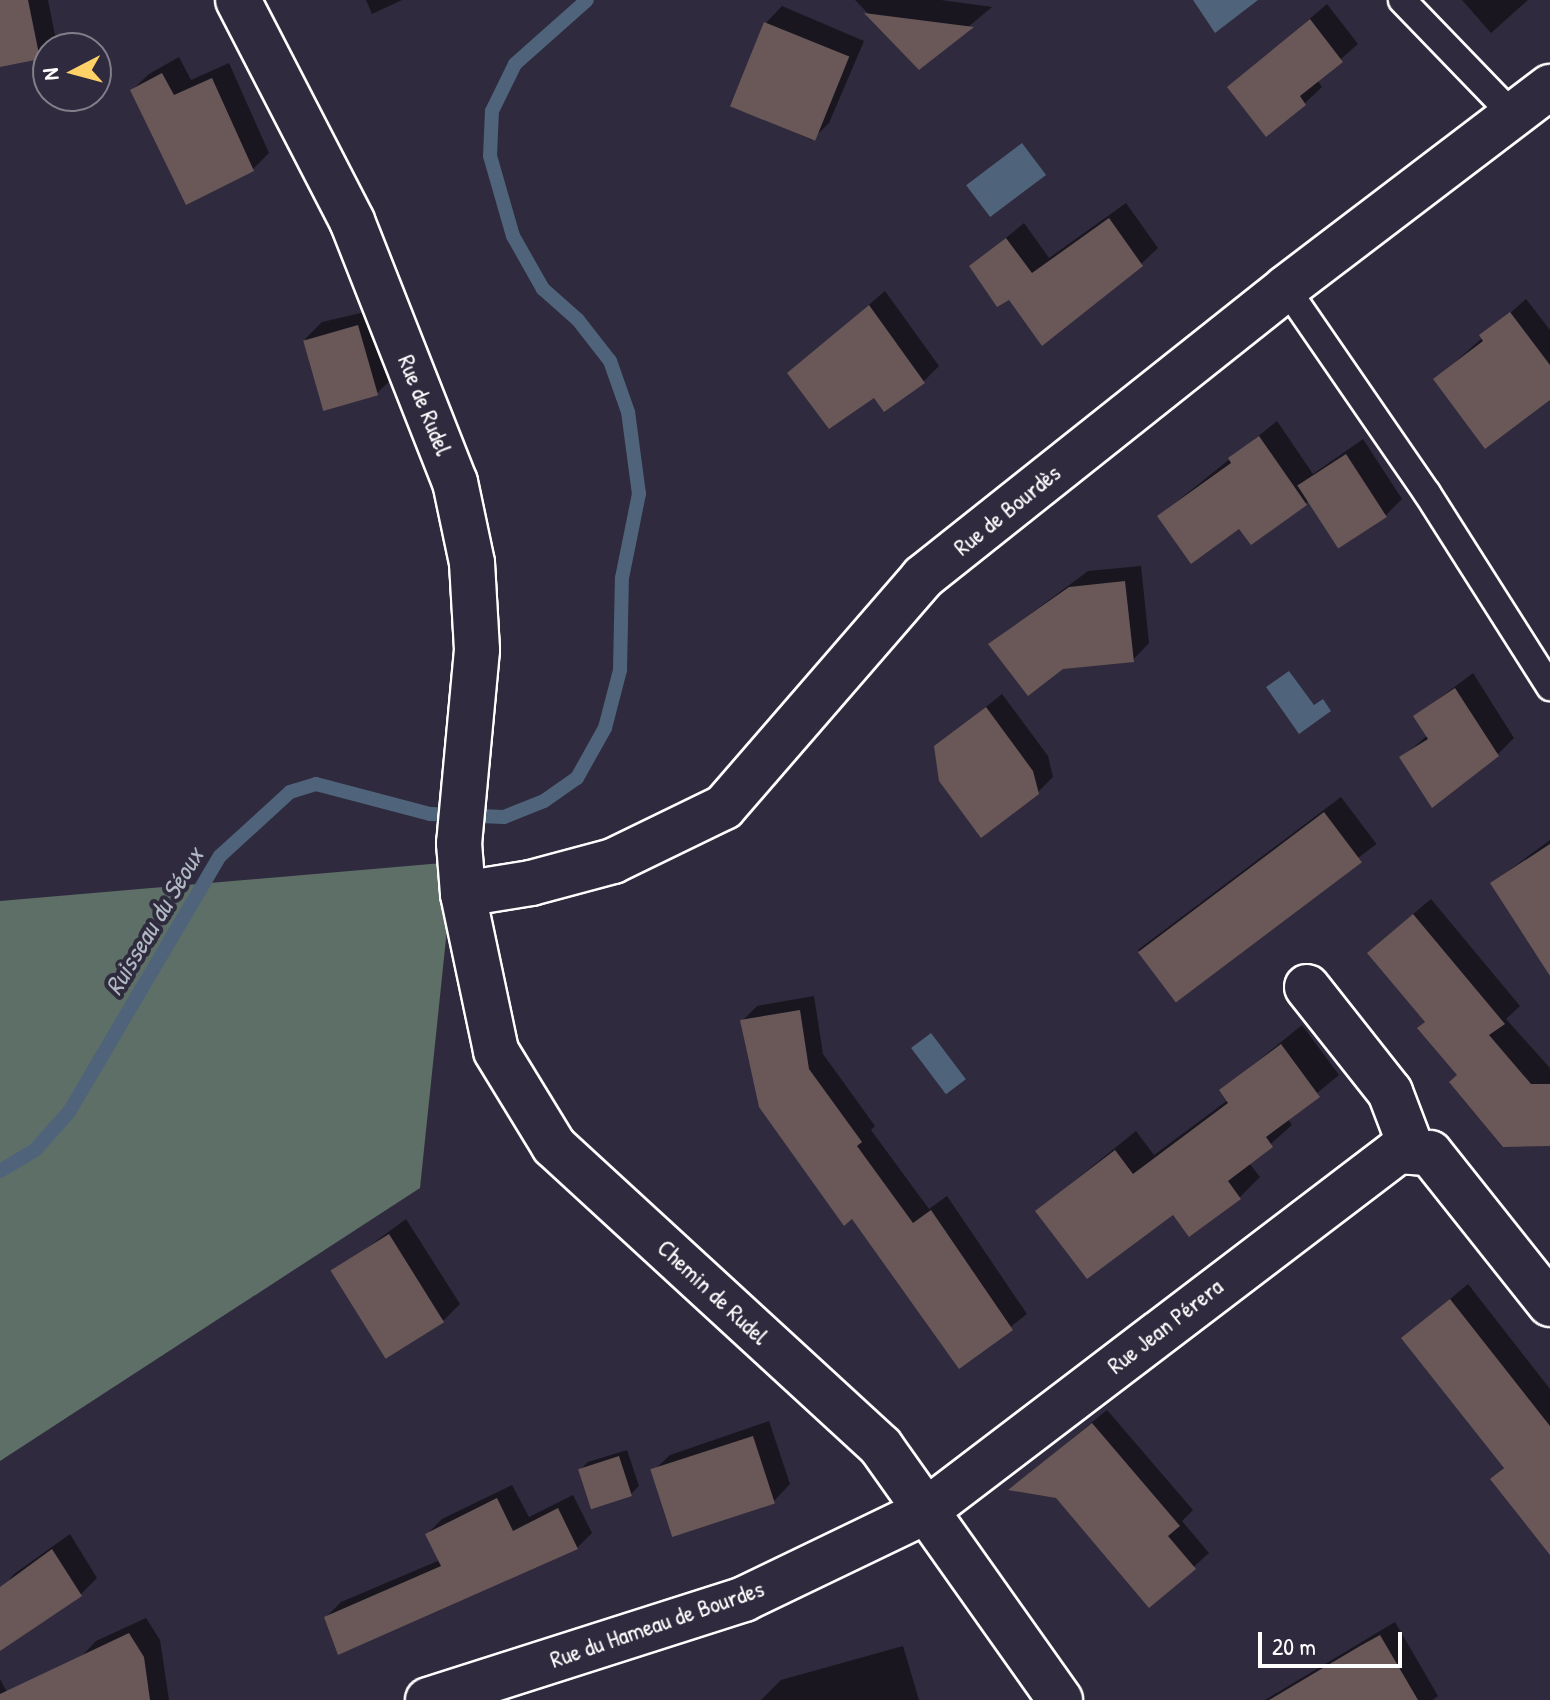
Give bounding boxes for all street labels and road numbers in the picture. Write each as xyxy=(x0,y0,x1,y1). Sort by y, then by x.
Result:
street label: Rue de Rudel xyxy=(392,351,458,459)
street label: Rue de Bourdès xyxy=(948,458,1066,562)
street label: Chemin de Rudel xyxy=(652,1233,774,1351)
street label: Rue Jean Pérera xyxy=(1102,1272,1228,1380)
street label: Rue du Hameau de Bourdes xyxy=(546,1574,768,1674)

